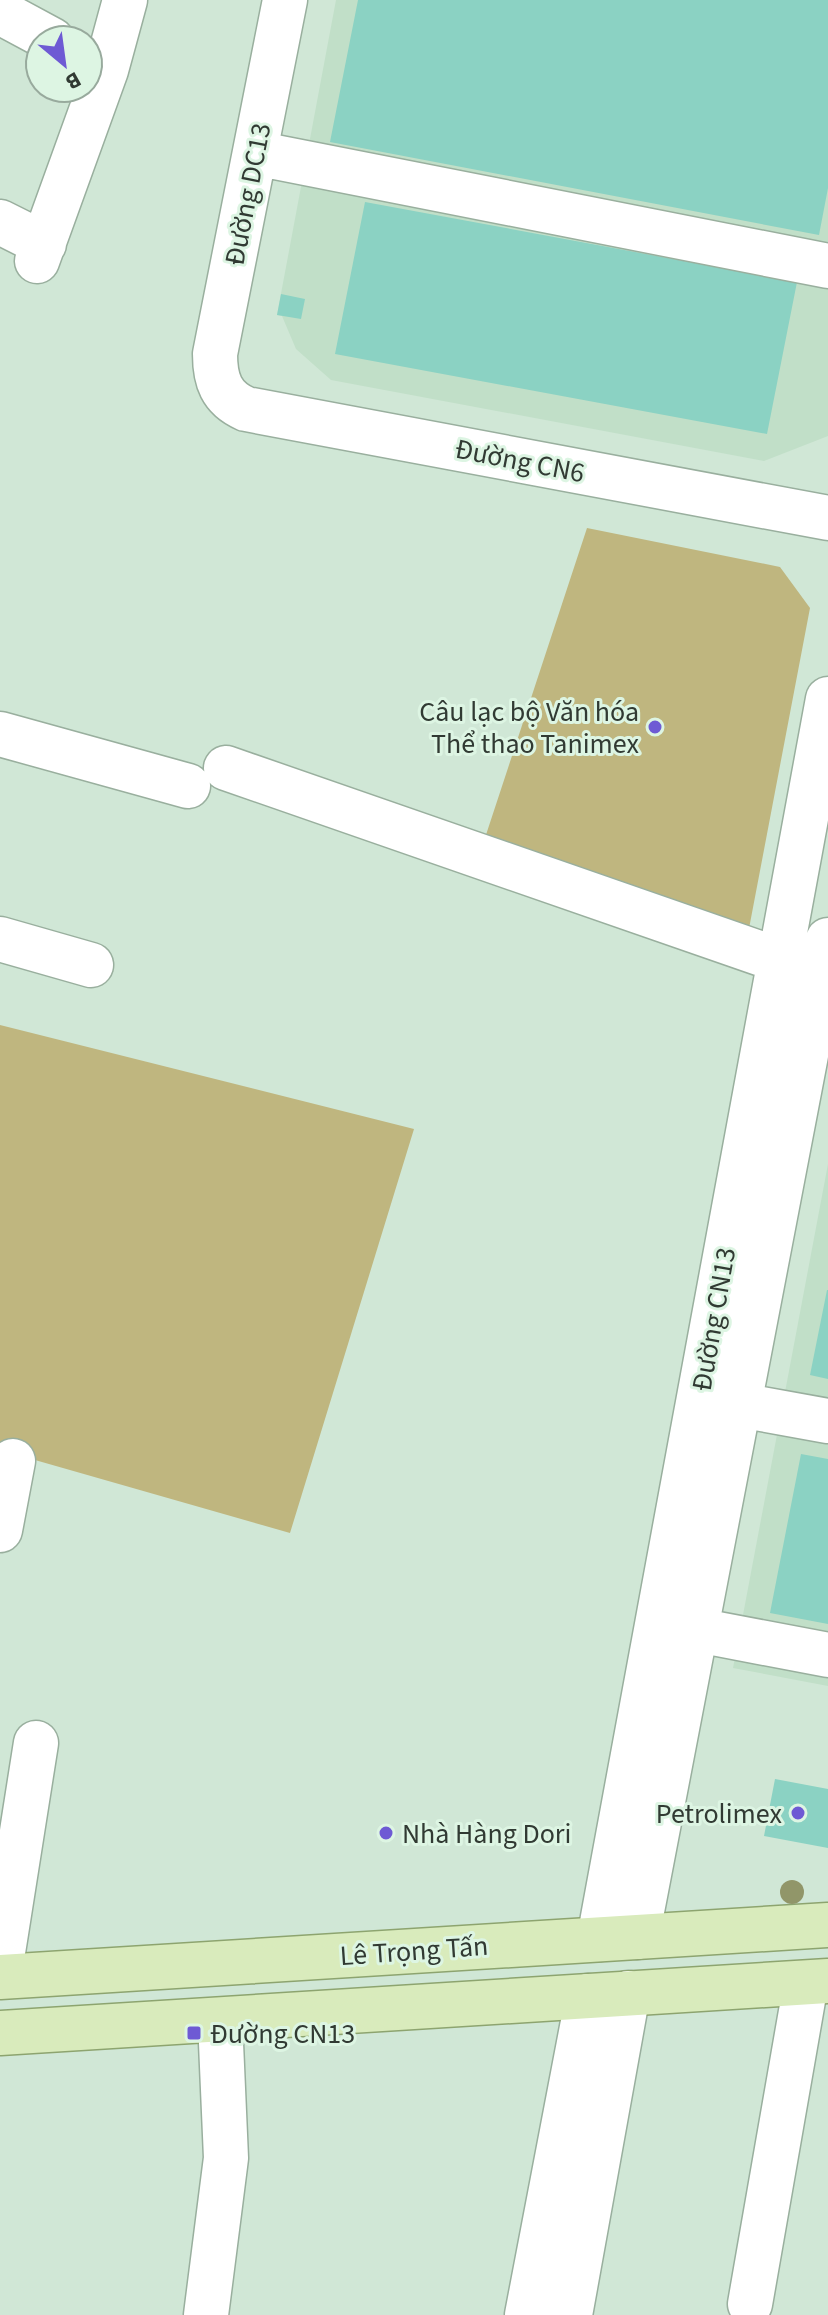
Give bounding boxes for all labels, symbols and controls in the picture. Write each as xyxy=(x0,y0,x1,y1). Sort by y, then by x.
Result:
north arrow xyxy=(24,24,104,104)
text: B xyxy=(60,63,87,98)
street label: Đường DC13 xyxy=(215,120,281,269)
street label: Đường CN6 xyxy=(452,429,588,493)
place label: Câu lạc bộ Văn hóa Thể thao Tanimex xyxy=(419,692,639,764)
marker: Câu lạc bộ Văn hóa Thể thao Tanimex xyxy=(646,718,664,736)
street label: Đường CN13 xyxy=(682,1244,746,1394)
place label: Petrolimex xyxy=(656,1794,783,1834)
marker: Petrolimex xyxy=(789,1804,807,1822)
place label: Nhà Hàng Dori xyxy=(402,1814,571,1854)
marker: Nhà Hàng Dori xyxy=(377,1824,395,1842)
street label: Lê Trọng Tấn xyxy=(339,1926,490,1976)
place label: Đường CN13 xyxy=(210,2014,355,2054)
marker: Đường CN13 xyxy=(185,2024,203,2042)

